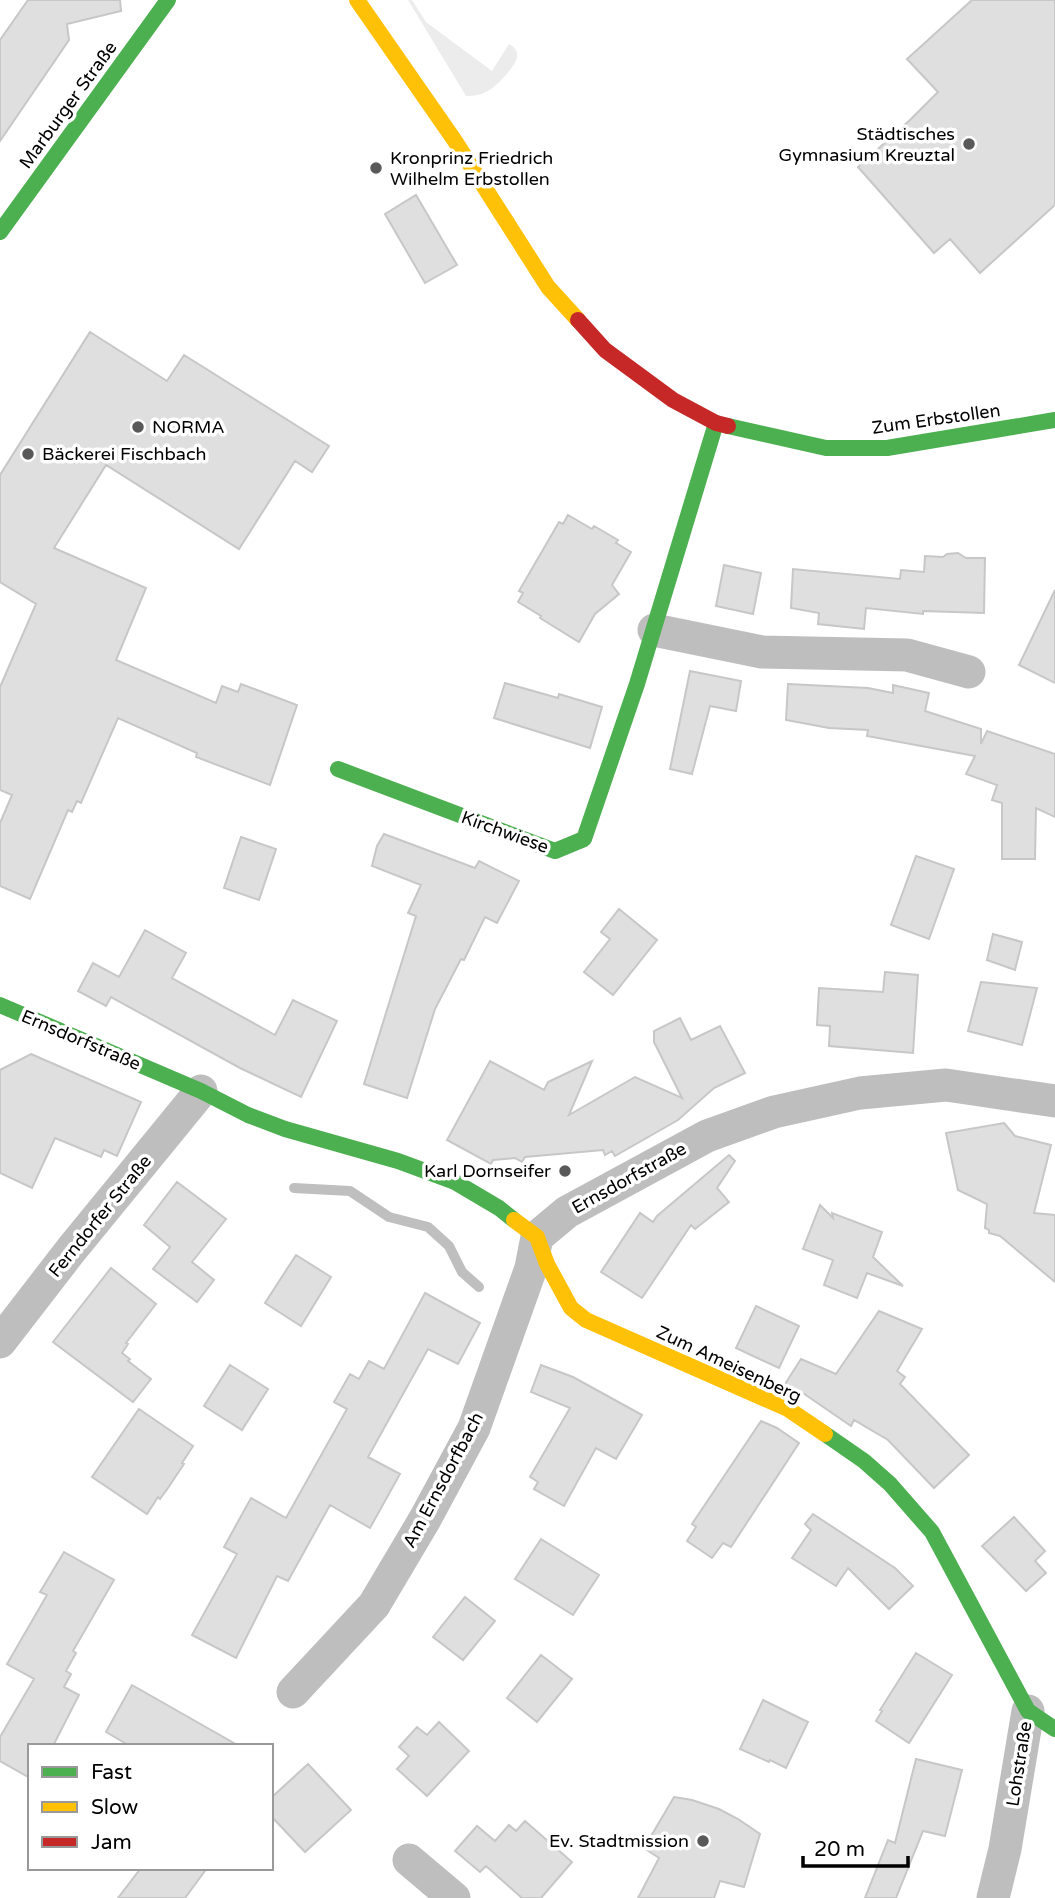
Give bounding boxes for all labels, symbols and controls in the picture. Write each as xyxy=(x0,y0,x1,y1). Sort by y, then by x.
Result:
street label: Marburger Straße xyxy=(14,37,122,173)
place label: Städtisches Gymnasium Kreuztal xyxy=(779,123,955,166)
marker: Städtisches Gymnasium Kreuztal xyxy=(961,136,977,152)
place label: Kronprinz Friedrich Wilhelm Erbstollen xyxy=(390,147,553,190)
marker: Kronprinz Friedrich Wilhelm Erbstollen xyxy=(368,160,384,176)
street label: Zum Erbstollen xyxy=(870,399,1002,439)
place label: NORMA xyxy=(152,416,225,438)
marker: NORMA xyxy=(130,419,146,435)
place label: Bäckerei Fischbach xyxy=(42,443,206,465)
marker: Bäckerei Fischbach xyxy=(20,446,36,462)
street label: Kirchwiese xyxy=(458,806,552,858)
street label: Ernsdorfstraße xyxy=(18,1005,144,1075)
street label: Ernsdorfstraße xyxy=(568,1137,690,1219)
street label: Ferndorfer Straße xyxy=(44,1150,156,1282)
place label: Karl Dornseifer xyxy=(424,1160,551,1182)
marker: Karl Dornseifer xyxy=(557,1163,573,1179)
street label: Zum Ameisenberg xyxy=(653,1321,805,1407)
street label: Am Ernsdorfbach xyxy=(398,1408,488,1552)
street label: Lohstraße xyxy=(1001,1720,1037,1808)
legend xyxy=(28,1744,273,1870)
text: Fast xyxy=(91,1760,132,1785)
text: Slow xyxy=(91,1795,139,1820)
scale bar xyxy=(803,1825,908,1869)
text: Jam xyxy=(91,1830,132,1855)
place label: Ev. Stadtmission xyxy=(549,1830,689,1852)
marker: Ev. Stadtmission xyxy=(695,1833,711,1849)
text: 20 m xyxy=(814,1837,865,1862)

